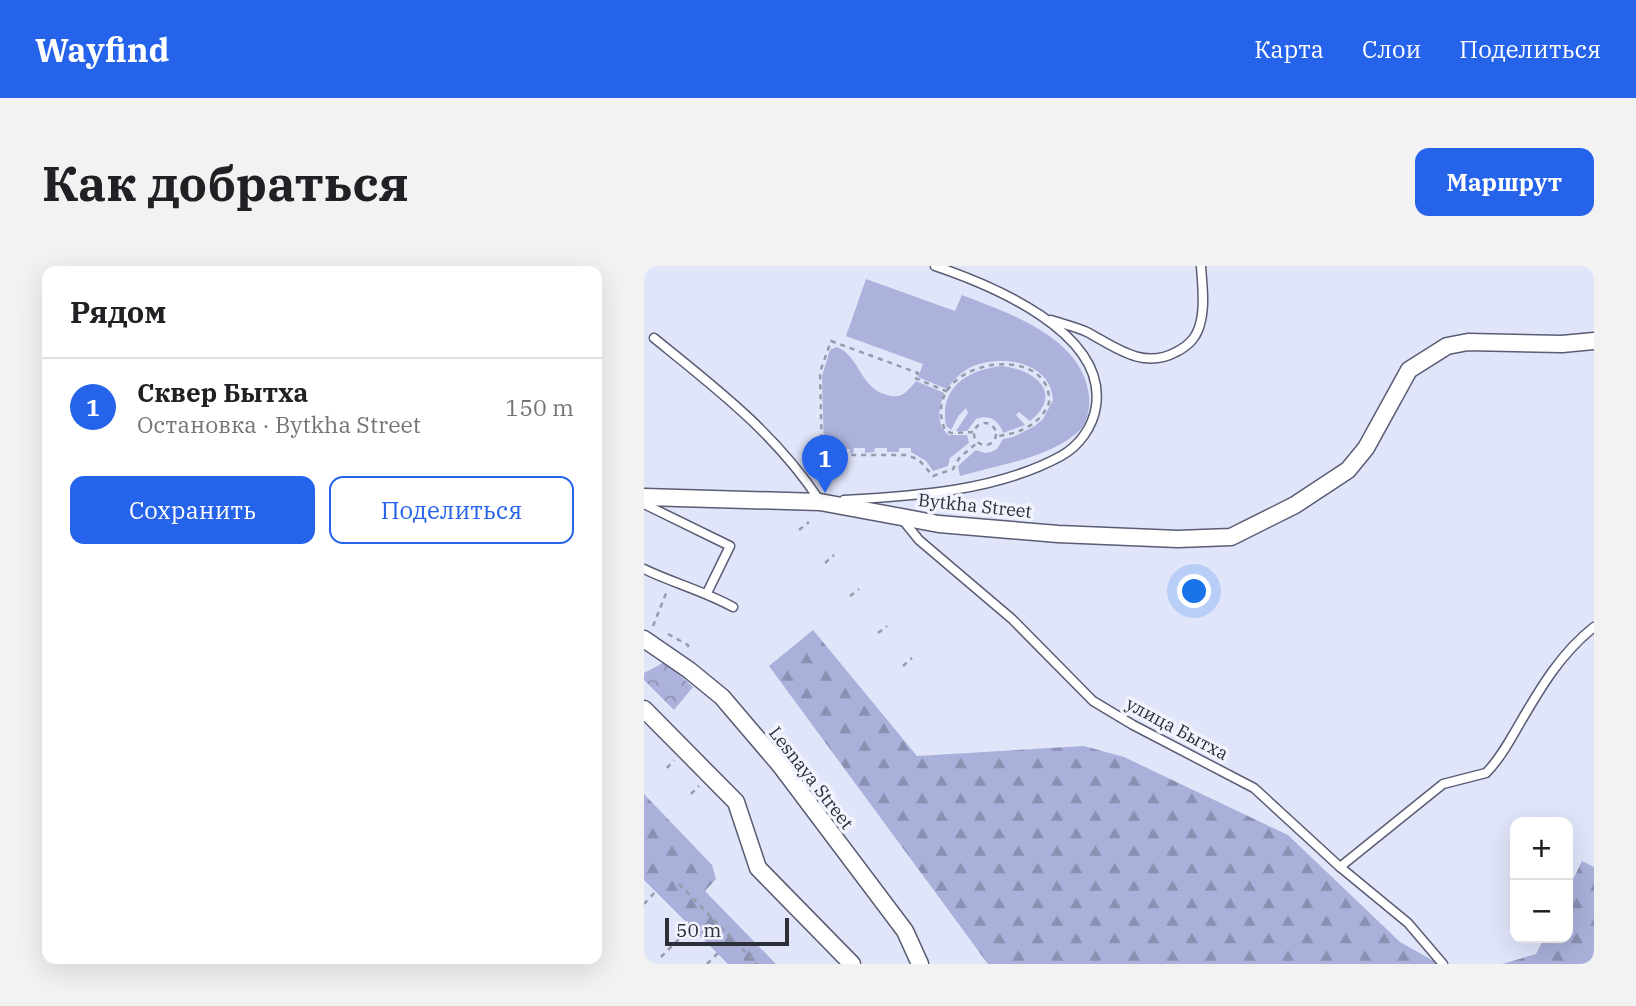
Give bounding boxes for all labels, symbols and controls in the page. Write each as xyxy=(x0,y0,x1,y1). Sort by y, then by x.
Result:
text: Wayfind xyxy=(35,28,169,71)
text: Карта xyxy=(1254,33,1324,65)
text: Слои xyxy=(1362,33,1421,65)
text: Поделиться xyxy=(1459,33,1601,65)
button: Маршрут xyxy=(1415,148,1594,216)
text: Как добраться xyxy=(42,151,409,214)
text: Рядом xyxy=(70,292,166,331)
text: Сквер Бытха xyxy=(137,375,308,409)
text: 1 xyxy=(86,392,100,422)
text: 150 m xyxy=(505,392,574,422)
text: Остановка · Bytkha Street xyxy=(137,409,421,439)
pin: 1 xyxy=(802,435,848,493)
button: Сохранить xyxy=(70,476,315,544)
button: Поделиться xyxy=(329,476,574,544)
street label: Bytkha Street xyxy=(917,488,1033,523)
your location xyxy=(1177,574,1211,608)
street label: улица Бытха xyxy=(1122,692,1232,765)
street label: Lesnaya Street xyxy=(764,722,859,834)
map controls xyxy=(1510,817,1573,943)
button: + xyxy=(1510,817,1573,880)
button: − xyxy=(1510,880,1573,943)
scale bar xyxy=(665,915,789,947)
text: 50 m xyxy=(676,918,721,942)

